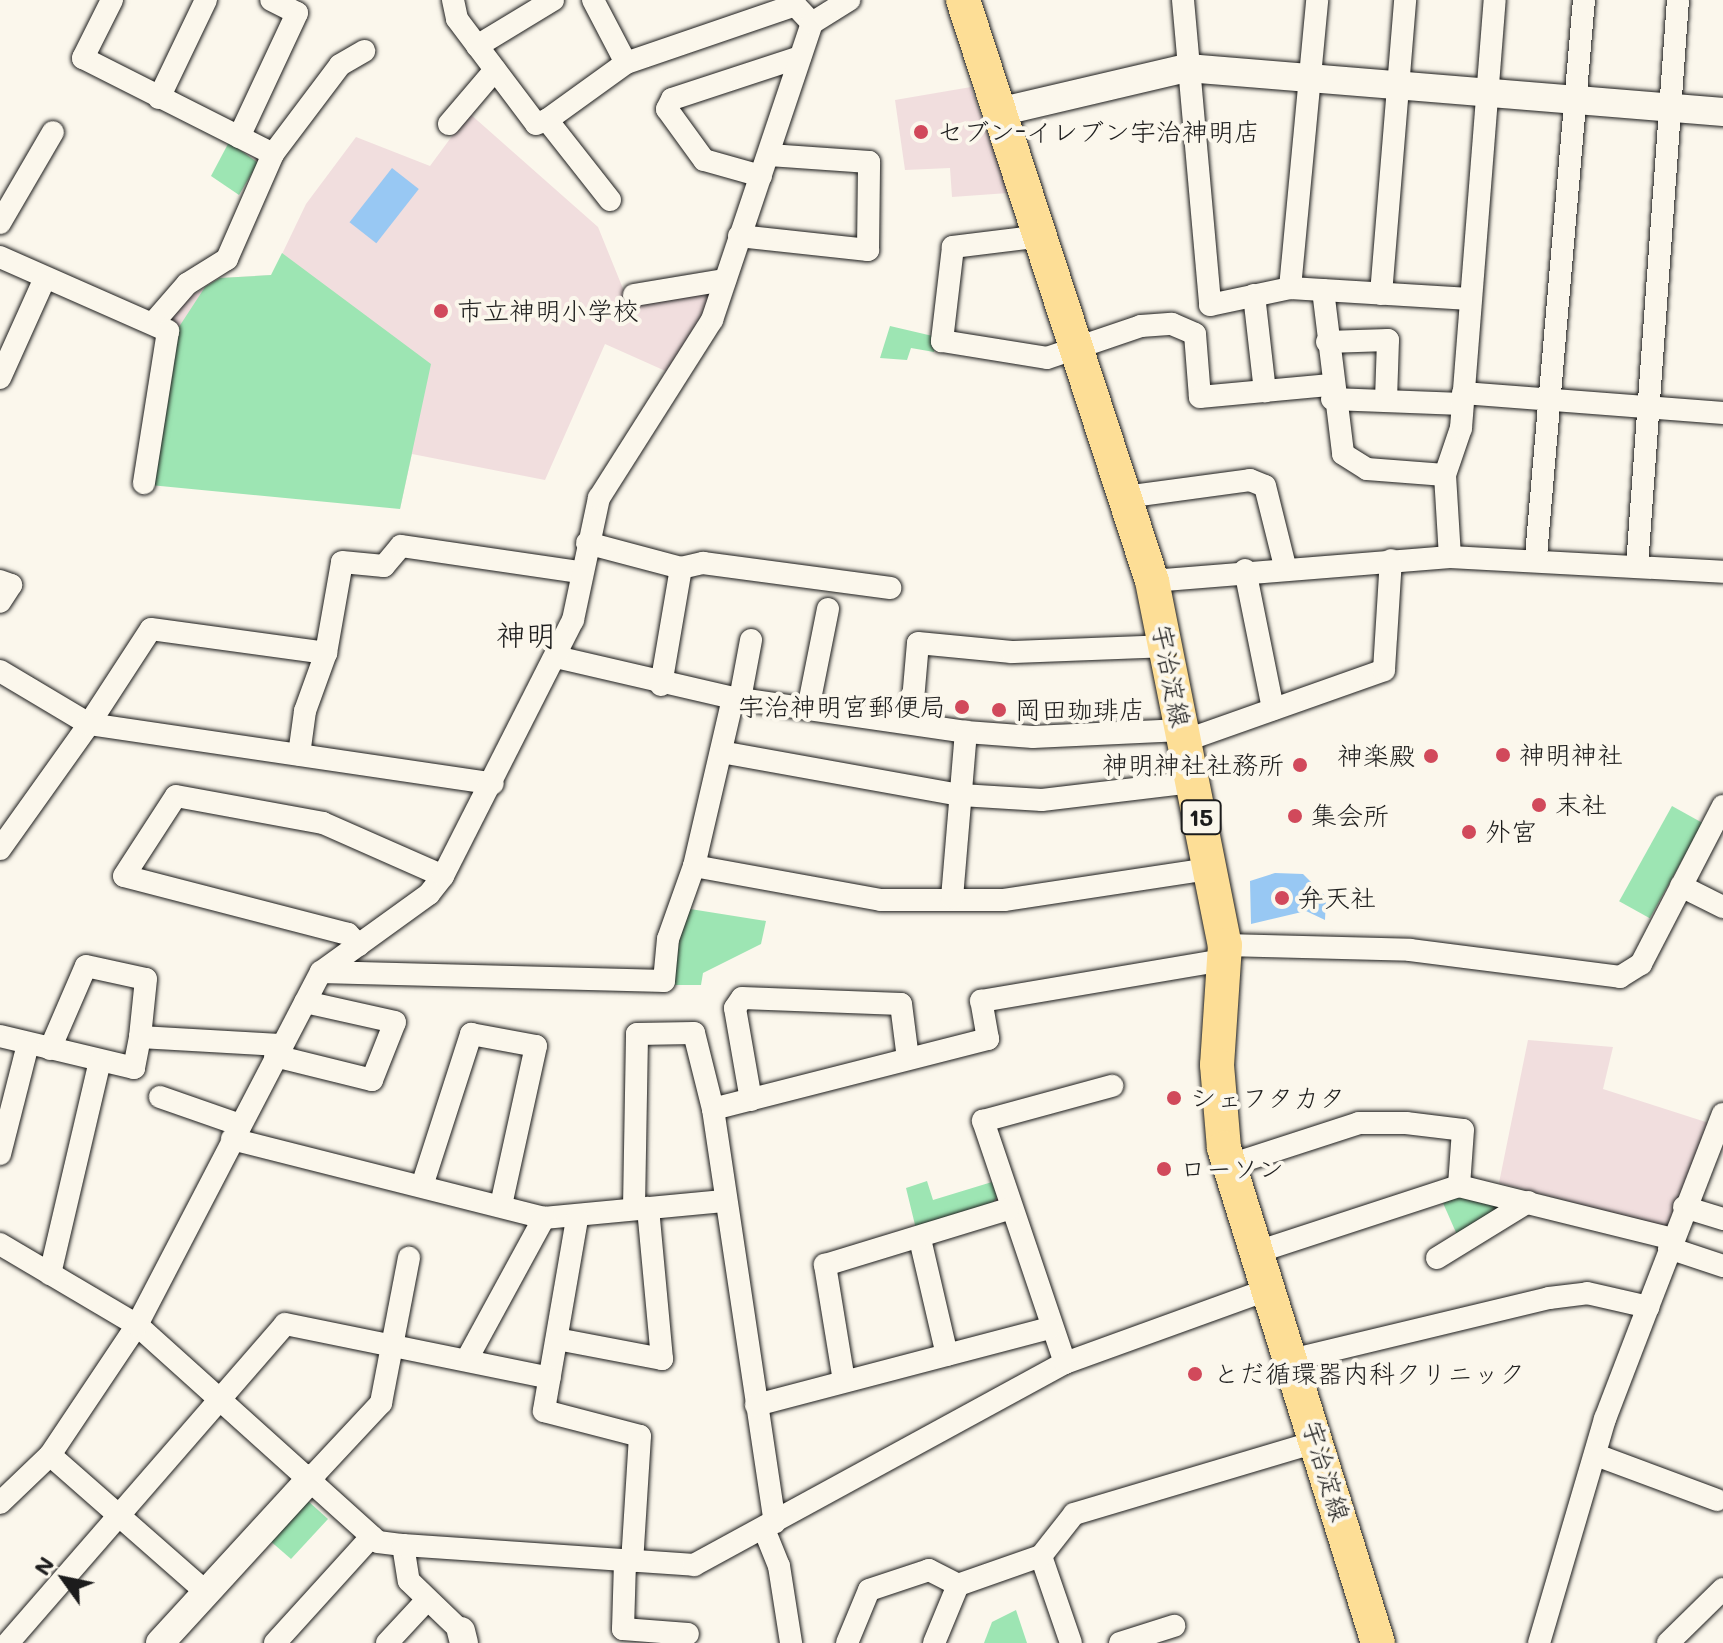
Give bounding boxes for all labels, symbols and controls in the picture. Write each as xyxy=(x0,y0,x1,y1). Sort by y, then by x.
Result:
place label: セブン-イレブン宇治神明店 xyxy=(937,116,1260,148)
marker: セブン-イレブン宇治神明店 xyxy=(912,123,930,141)
place label: 市立神明小学校 xyxy=(457,295,639,327)
marker: 市立神明小学校 xyxy=(432,302,450,320)
district label: 神明 xyxy=(496,616,556,652)
street label: 宇治淀線 xyxy=(1146,622,1196,730)
place label: 宇治神明宮郵便局 xyxy=(738,691,946,723)
place label: 岡田珈琲店 xyxy=(1015,694,1145,726)
marker: 宇治神明宮郵便局 xyxy=(953,698,971,716)
marker: 岡田珈琲店 xyxy=(990,701,1008,719)
place label: 神明神社 xyxy=(1519,739,1623,771)
place label: 神楽殿 xyxy=(1337,740,1415,772)
marker: 神明神社 xyxy=(1494,746,1512,764)
marker: 神楽殿 xyxy=(1422,747,1440,765)
place label: 神明神社社務所 xyxy=(1102,749,1284,781)
marker: 神明神社社務所 xyxy=(1291,756,1309,774)
place label: 末社 xyxy=(1555,789,1607,821)
marker: 末社 xyxy=(1530,796,1548,814)
road number: 15 xyxy=(1179,797,1223,837)
place label: 集会所 xyxy=(1311,800,1389,832)
marker: 集会所 xyxy=(1286,807,1304,825)
place label: 外宮 xyxy=(1485,816,1537,848)
marker: 外宮 xyxy=(1460,823,1478,841)
place label: 弁天社 xyxy=(1298,882,1376,914)
marker: 弁天社 xyxy=(1273,889,1291,907)
place label: シェフタカタ xyxy=(1190,1082,1346,1114)
marker: シェフタカタ xyxy=(1165,1089,1183,1107)
place label: ローソン xyxy=(1180,1153,1284,1185)
marker: ローソン xyxy=(1155,1160,1173,1178)
place label: とだ循環器内科クリニック xyxy=(1213,1358,1525,1390)
marker: とだ循環器内科クリニック xyxy=(1184,1363,1206,1385)
street label: 宇治淀線 xyxy=(1296,1417,1356,1525)
north arrow xyxy=(24,1539,104,1619)
text: N xyxy=(27,1551,60,1581)

